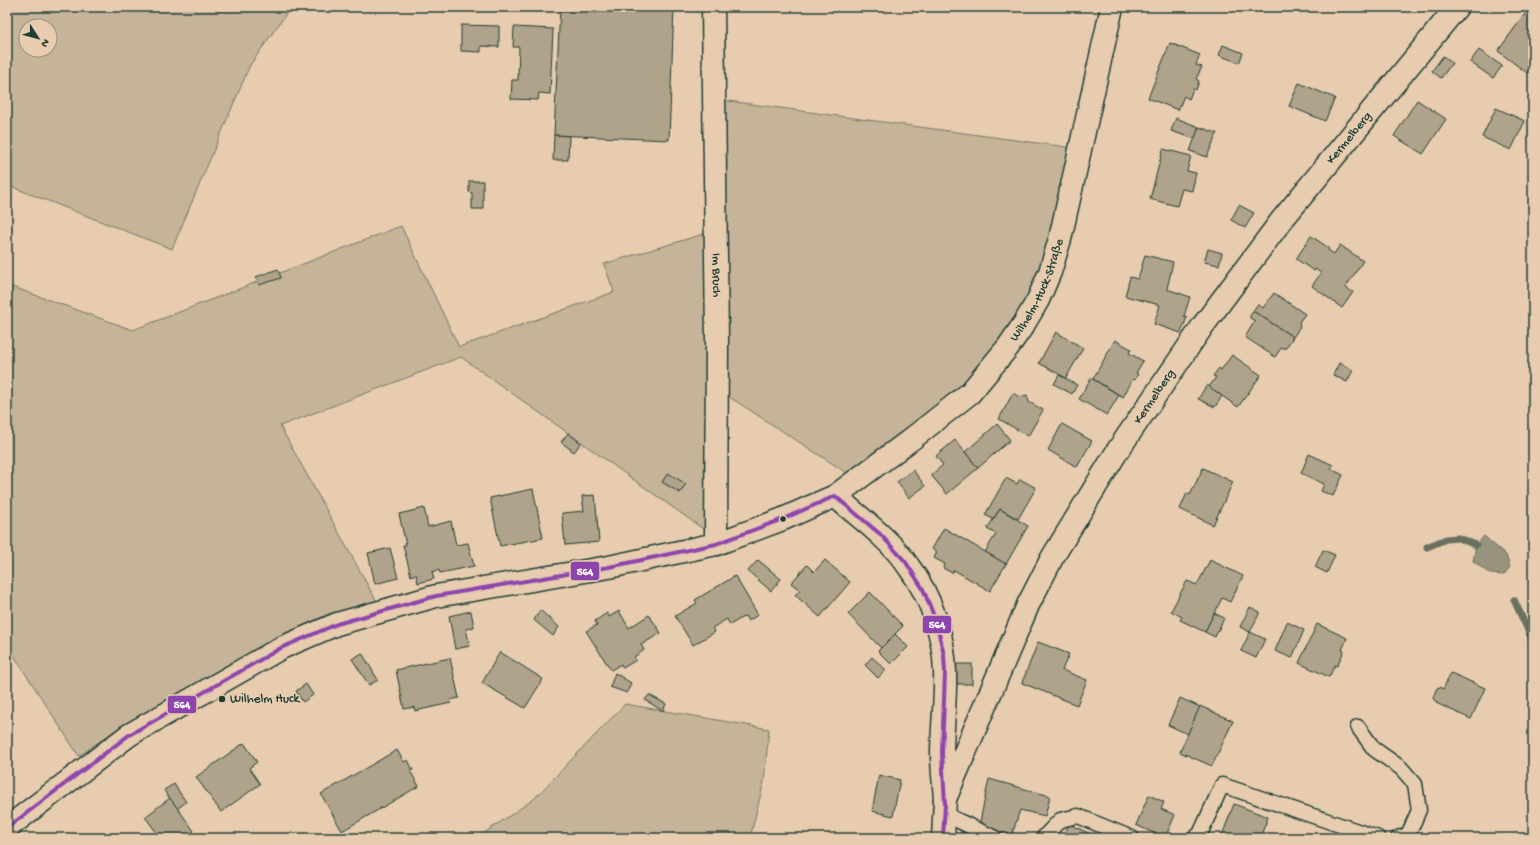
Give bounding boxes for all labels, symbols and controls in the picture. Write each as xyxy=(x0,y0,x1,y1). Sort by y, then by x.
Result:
north arrow xyxy=(18,18,58,58)
text: N xyxy=(38,36,51,49)
street label: Kermelberg xyxy=(1323,109,1375,167)
street label: Wilhelm-Huck-Straße xyxy=(1007,237,1067,344)
street label: Im Bruch xyxy=(708,253,724,297)
street label: Kermelberg xyxy=(1130,366,1178,427)
unlabelled marker xyxy=(778,514,788,524)
line badge: 564 xyxy=(570,561,600,581)
text: 564 xyxy=(577,567,594,579)
line badge: 564 xyxy=(922,615,952,634)
text: 564 xyxy=(929,620,946,632)
place label: Wilhelm Huck xyxy=(230,692,301,707)
marker: Wilhelm Huck xyxy=(217,694,227,704)
line badge: 564 xyxy=(167,695,197,714)
text: 564 xyxy=(174,700,191,712)

